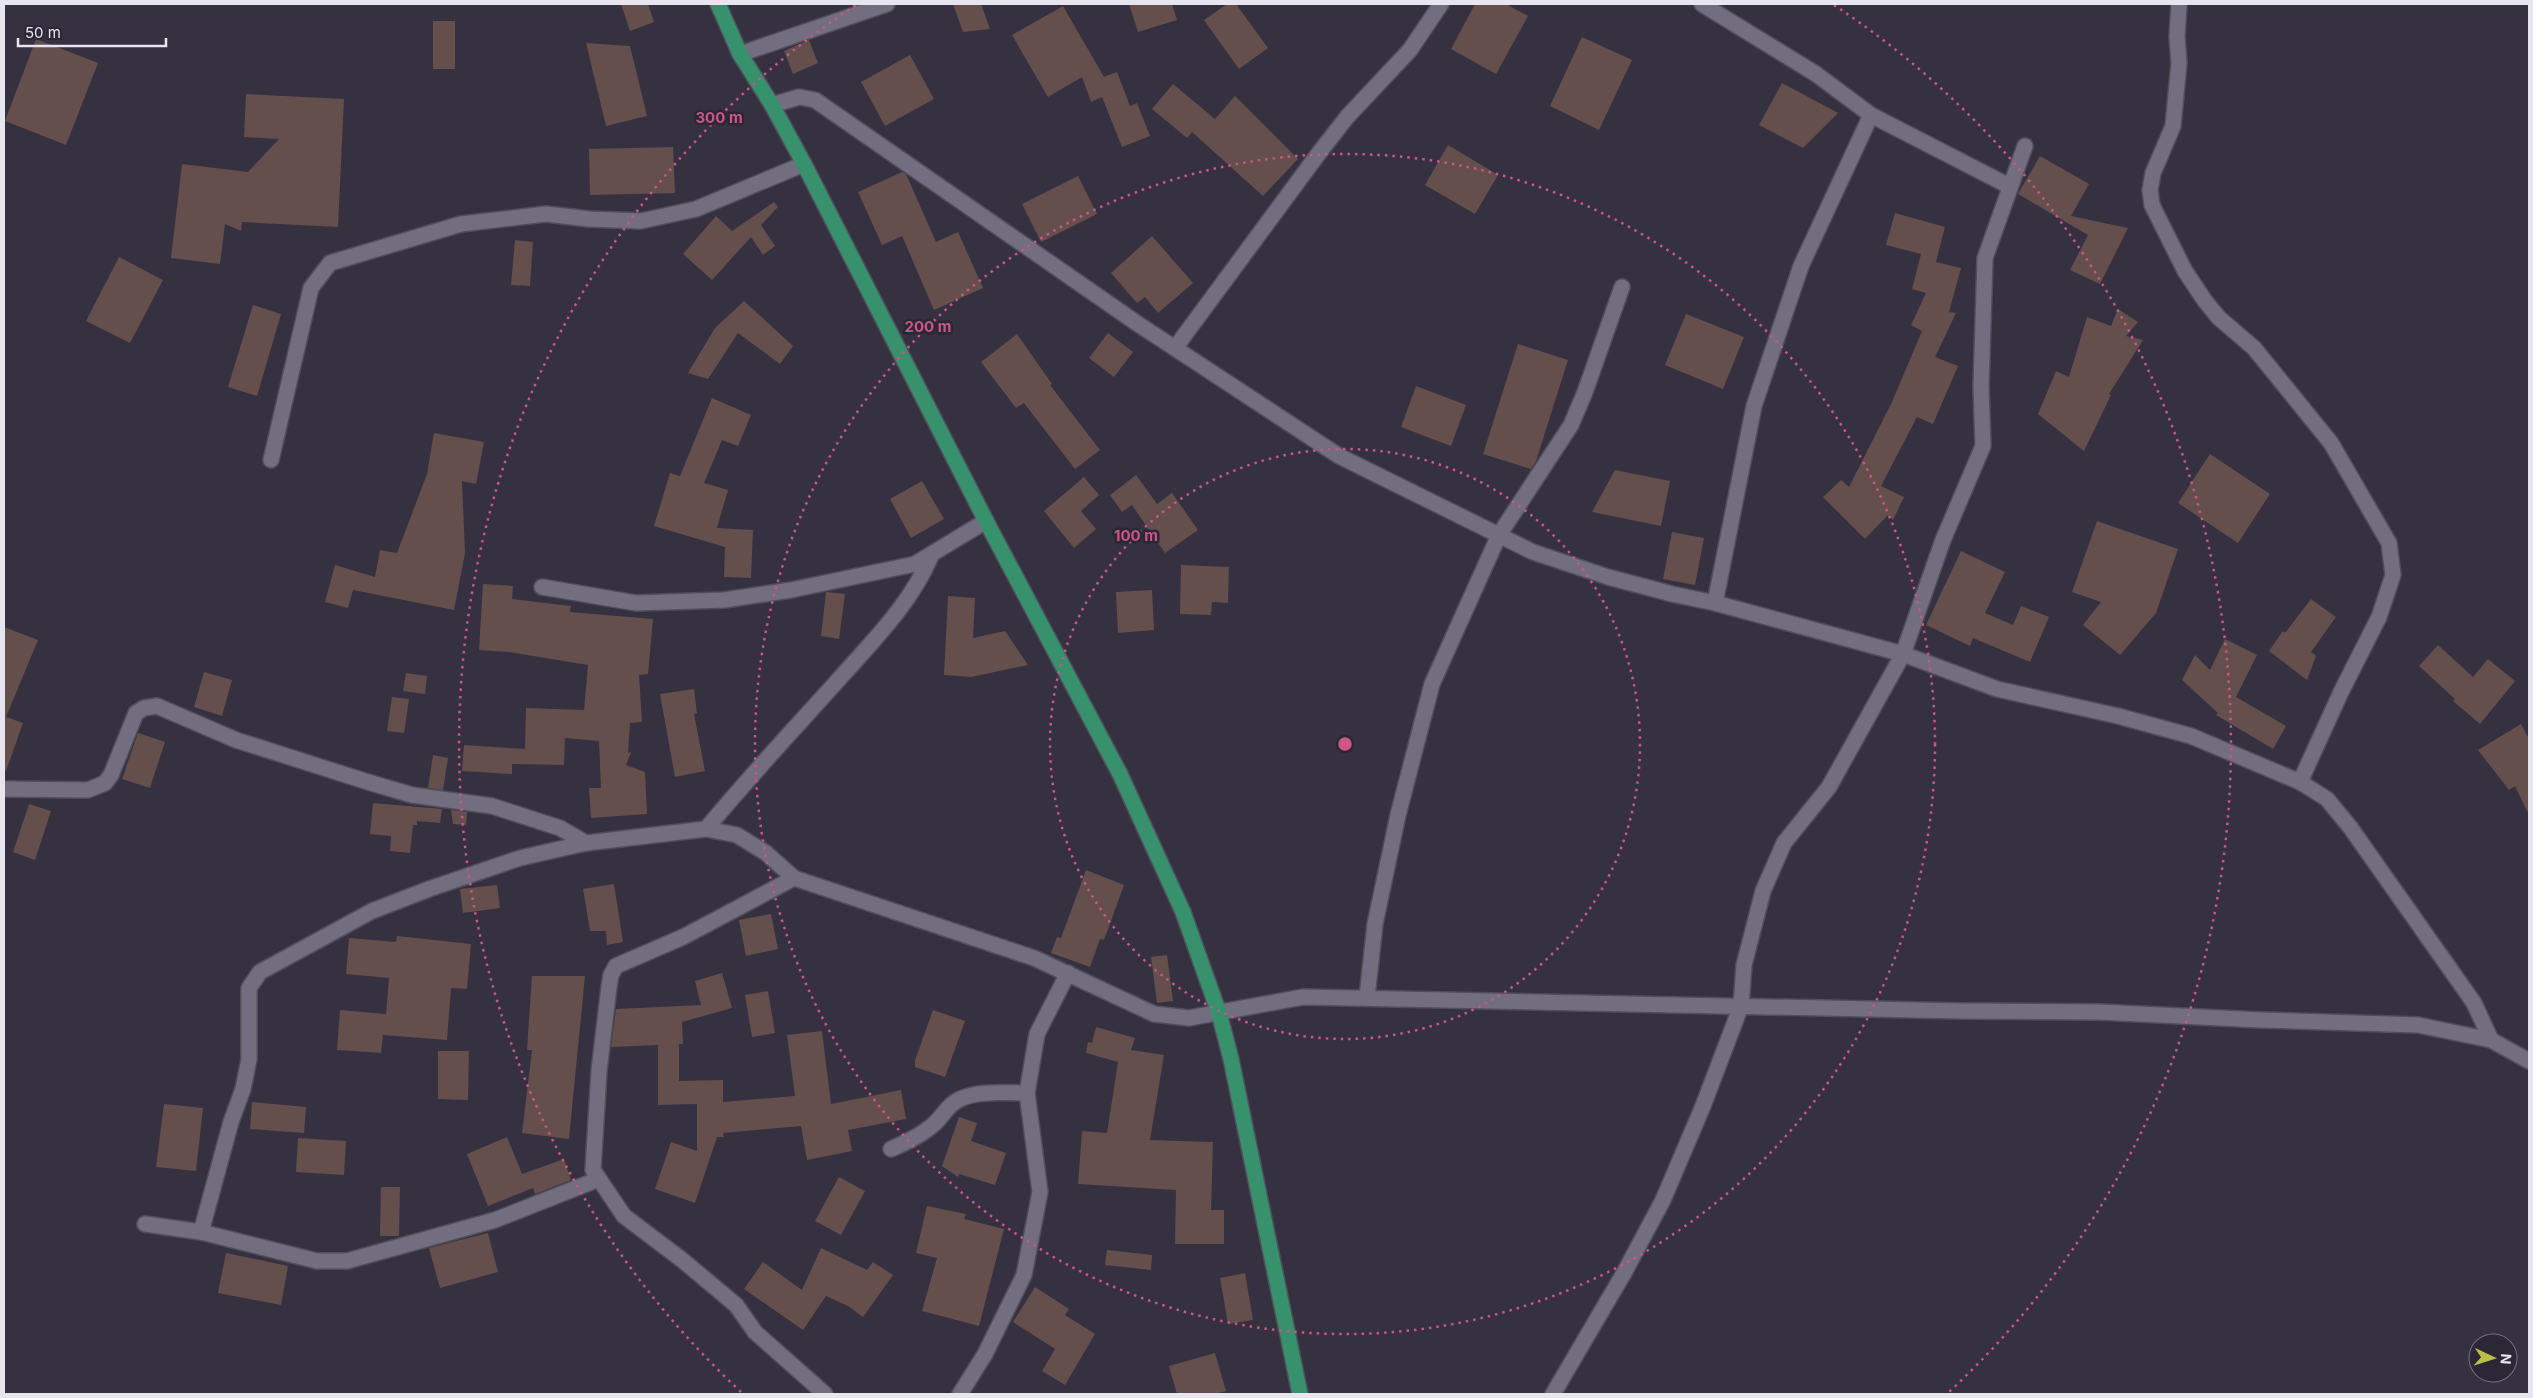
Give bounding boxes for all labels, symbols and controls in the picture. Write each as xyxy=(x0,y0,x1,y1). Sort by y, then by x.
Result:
scale bar xyxy=(18,15,165,47)
text: 50 m xyxy=(25,23,61,42)
text: 300 m xyxy=(695,108,743,127)
text: 200 m xyxy=(905,317,951,336)
text: 100 m xyxy=(1114,526,1158,545)
centre of rings xyxy=(1336,735,1354,753)
north arrow xyxy=(2468,1333,2518,1383)
text: N xyxy=(2498,1353,2515,1365)

